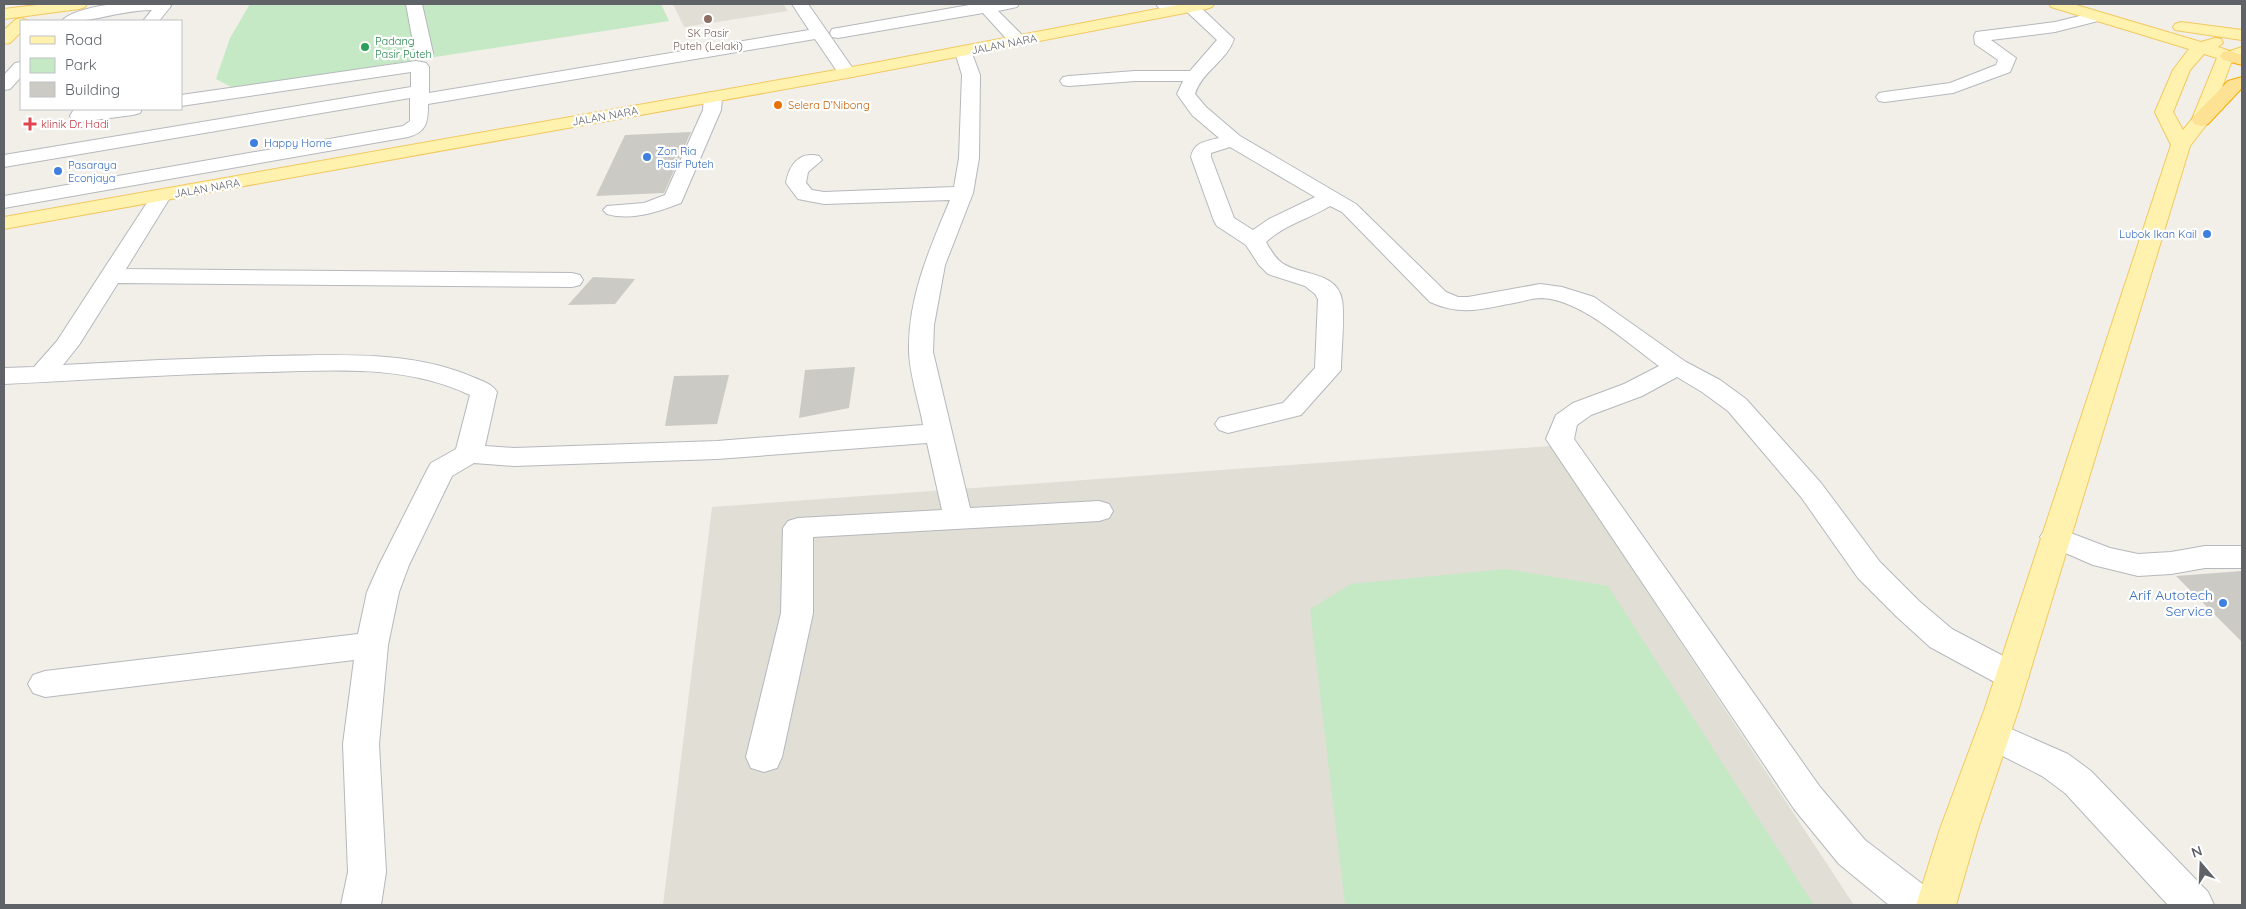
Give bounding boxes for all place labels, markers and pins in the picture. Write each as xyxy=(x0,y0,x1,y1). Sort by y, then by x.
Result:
marker: SK Pasir Puteh (Lelaki) xyxy=(702,13,714,25)
place label: SK Pasir Puteh (Lelaki) xyxy=(673,26,743,53)
place label: Padang Pasir Puteh xyxy=(375,34,432,61)
marker: Padang Pasir Puteh xyxy=(359,41,371,53)
place label: Selera D’Nibong xyxy=(788,98,870,112)
marker: Selera D’Nibong xyxy=(772,99,784,111)
marker: klinik Dr. Hadi xyxy=(23,117,37,131)
place label: klinik Dr. Hadi xyxy=(41,117,109,131)
place label: Happy Home xyxy=(264,136,332,150)
marker: Happy Home xyxy=(248,137,260,149)
place label: Zon Ria Pasir Puteh xyxy=(657,144,714,171)
marker: Zon Ria Pasir Puteh xyxy=(641,151,653,163)
place label: Pasaraya Econjaya xyxy=(68,158,117,185)
marker: Pasaraya Econjaya xyxy=(52,165,64,177)
place label: Lubok Ikan Kail xyxy=(2119,227,2197,241)
marker: Lubok Ikan Kail xyxy=(2201,228,2213,240)
place label: Arif Autotech Service xyxy=(2129,586,2213,620)
marker: Arif Autotech Service xyxy=(2217,597,2229,609)

